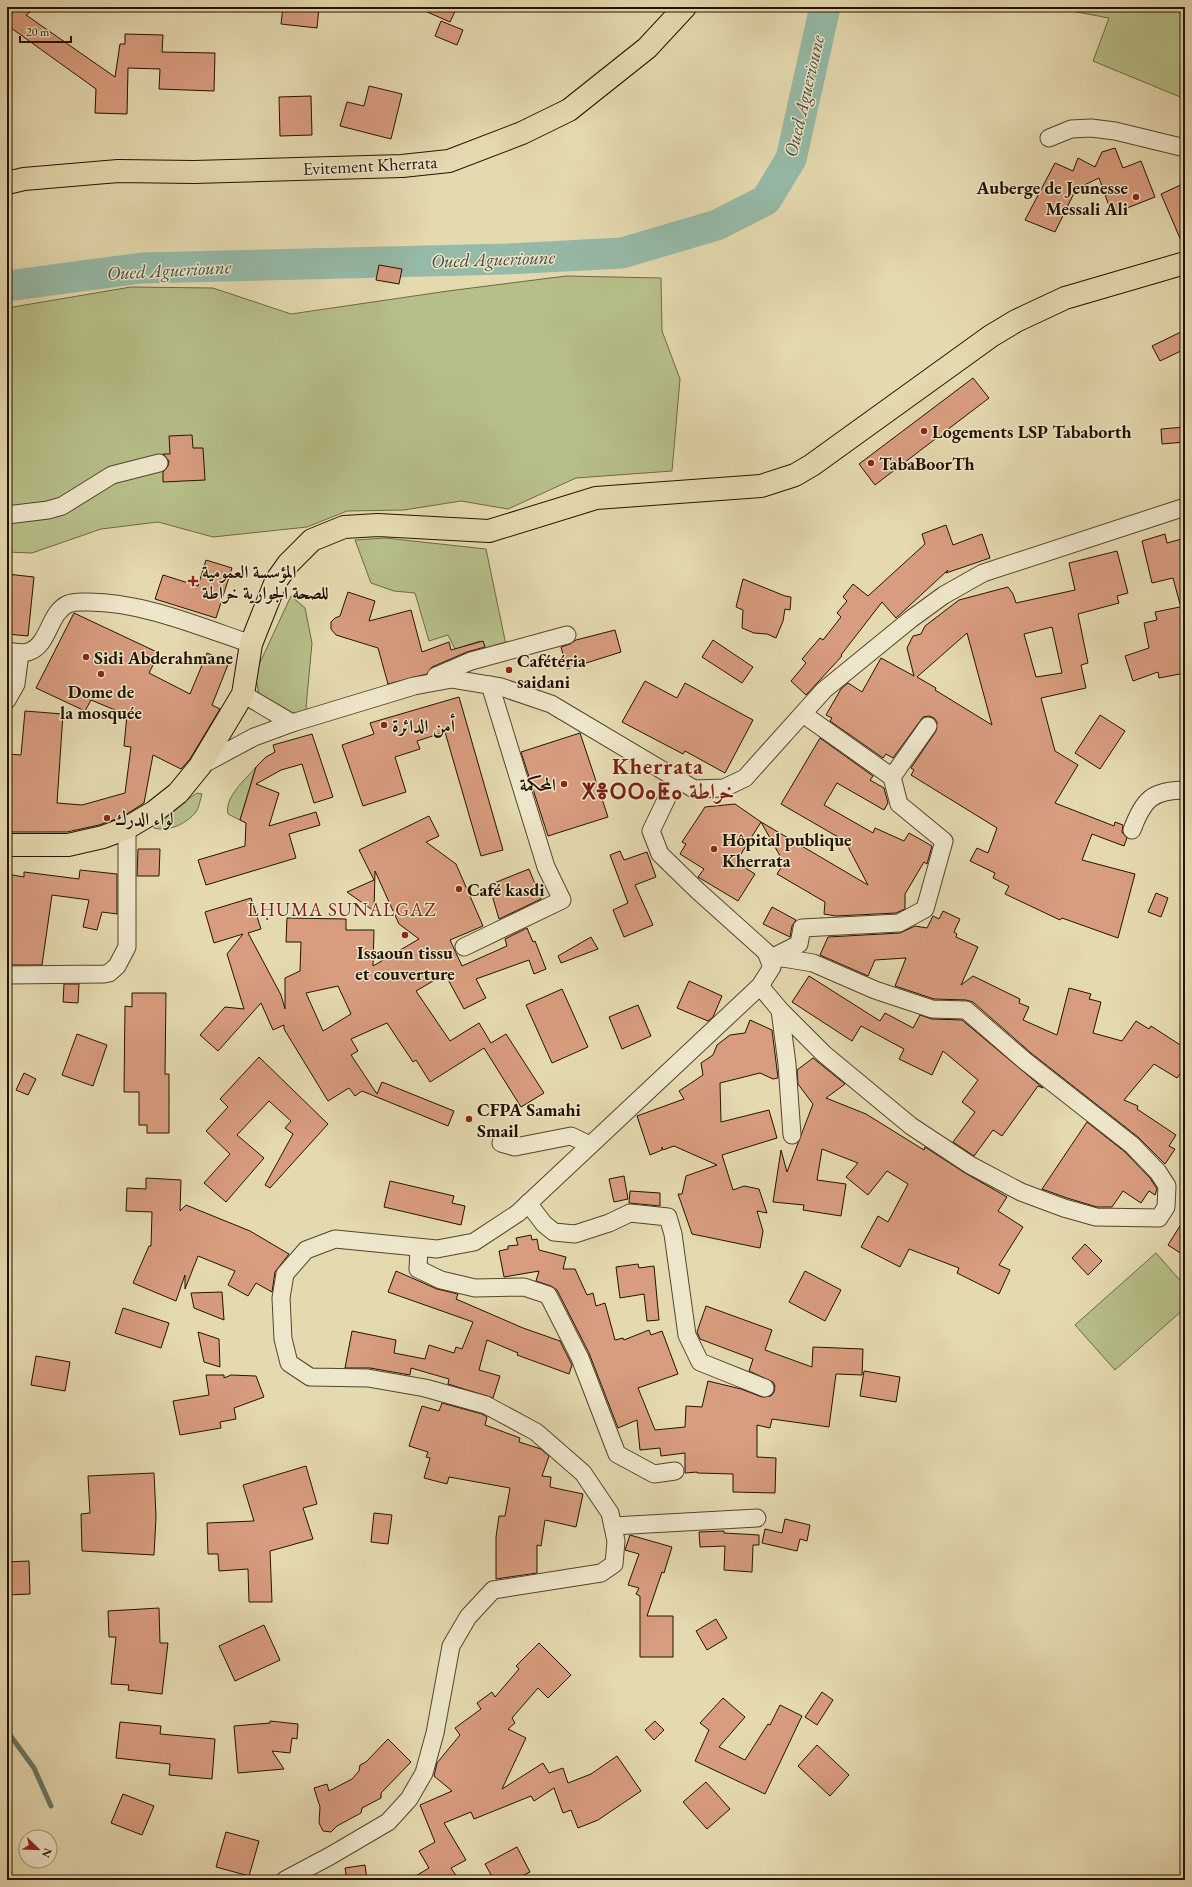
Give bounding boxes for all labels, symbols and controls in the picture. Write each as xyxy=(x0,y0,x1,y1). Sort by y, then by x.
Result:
scale bar xyxy=(20,18,71,44)
text: 20 m xyxy=(26,24,50,40)
water label: Oued Aguerioune xyxy=(778,32,830,159)
street label: Evitement Kherrata xyxy=(302,150,439,180)
place label: Auberge de Jeunesse Messali Ali xyxy=(976,176,1129,220)
marker: Auberge de Jeunesse Messali Ali xyxy=(1131,192,1141,202)
water label: Oued Aguerioune xyxy=(430,244,556,274)
water label: Oued Aguerioune xyxy=(106,254,232,286)
place label: Logements LSP Tababorth xyxy=(932,420,1131,443)
marker: Logements LSP Tababorth xyxy=(919,426,929,436)
place label: TabaBoorTh xyxy=(879,452,974,475)
marker: TabaBoorTh xyxy=(866,458,876,468)
place label: المؤسسة العمومية للصحة الجوارية خراطة xyxy=(202,560,329,604)
marker: المؤسسة العمومية للصحة الجوارية خراطة xyxy=(187,575,199,587)
place label: Sidi Abderahmane xyxy=(94,646,234,669)
place label: Cafétéria saidani xyxy=(517,649,586,693)
marker: Sidi Abderahmane xyxy=(81,652,91,662)
marker: Cafétéria saidani xyxy=(504,665,514,675)
marker: Dome de la mosquée xyxy=(96,669,106,679)
place label: Dome de la mosquée xyxy=(60,680,142,724)
place label: أمن الدائرة xyxy=(392,713,456,738)
marker: أمن الدائرة xyxy=(379,720,389,730)
district label: Kherrata ⵅⴻⵔⵔⴰⵟⴰ خراطة xyxy=(582,752,734,806)
place label: المحكمة xyxy=(520,773,556,796)
marker: المحكمة xyxy=(559,779,569,789)
place label: لواء الدرك xyxy=(115,807,174,830)
marker: لواء الدرك xyxy=(102,813,112,823)
place label: Hôpital publique Kherrata xyxy=(722,828,852,872)
marker: Hôpital publique Kherrata xyxy=(709,844,719,854)
place label: Café kasdi xyxy=(467,878,545,901)
marker: Café kasdi xyxy=(454,884,464,894)
district label: LḤUMA SUNALGAZ xyxy=(247,897,437,922)
marker: Issaoun tissu et couverture xyxy=(400,930,410,940)
place label: Issaoun tissu et couverture xyxy=(355,941,455,985)
place label: CFPA Samahi Smail xyxy=(477,1098,582,1142)
marker: CFPA Samahi Smail xyxy=(464,1114,474,1124)
north arrow xyxy=(18,1829,58,1869)
text: N xyxy=(39,1846,55,1860)

